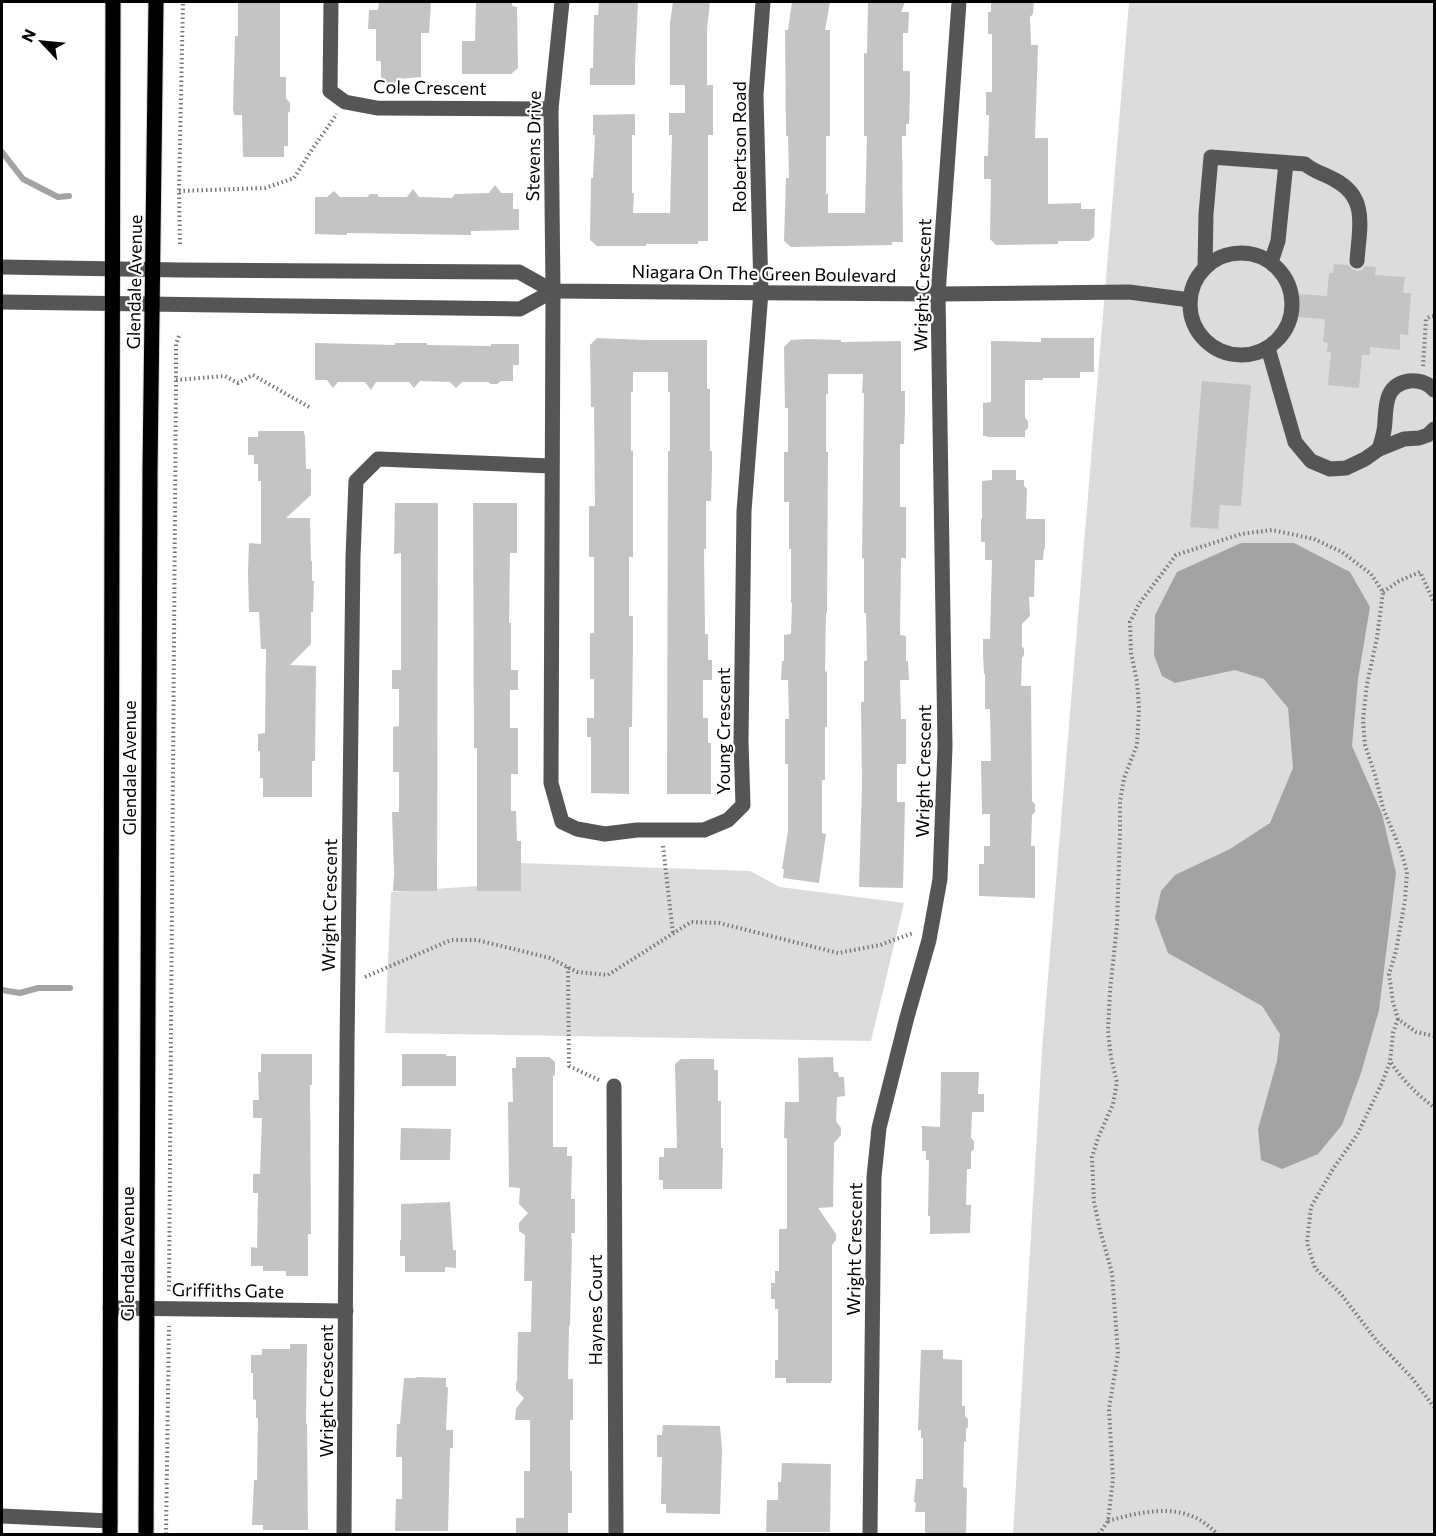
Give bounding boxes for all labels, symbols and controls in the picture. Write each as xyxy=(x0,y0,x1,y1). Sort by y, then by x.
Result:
north arrow xyxy=(12,12,72,72)
text: N xyxy=(17,26,39,45)
street label: Cole Crescent xyxy=(373,75,487,99)
street label: Robertson Road xyxy=(728,81,750,213)
street label: Stevens Drive xyxy=(521,90,545,202)
street label: Glendale Avenue xyxy=(122,214,146,350)
street label: Wright Crescent xyxy=(909,218,935,352)
street label: Niagara On The Green Boulevard xyxy=(632,260,896,286)
street label: Young Crescent xyxy=(712,667,734,795)
street label: Glendale Avenue xyxy=(118,701,140,835)
street label: Wright Crescent xyxy=(911,704,935,838)
street label: Wright Crescent xyxy=(317,838,341,972)
street label: Wright Crescent xyxy=(842,1182,866,1316)
street label: Glendale Avenue xyxy=(116,1187,138,1321)
street label: Haynes Court xyxy=(584,1254,606,1366)
street label: Griffiths Gate xyxy=(172,1278,284,1302)
street label: Wright Crescent xyxy=(315,1324,337,1458)

